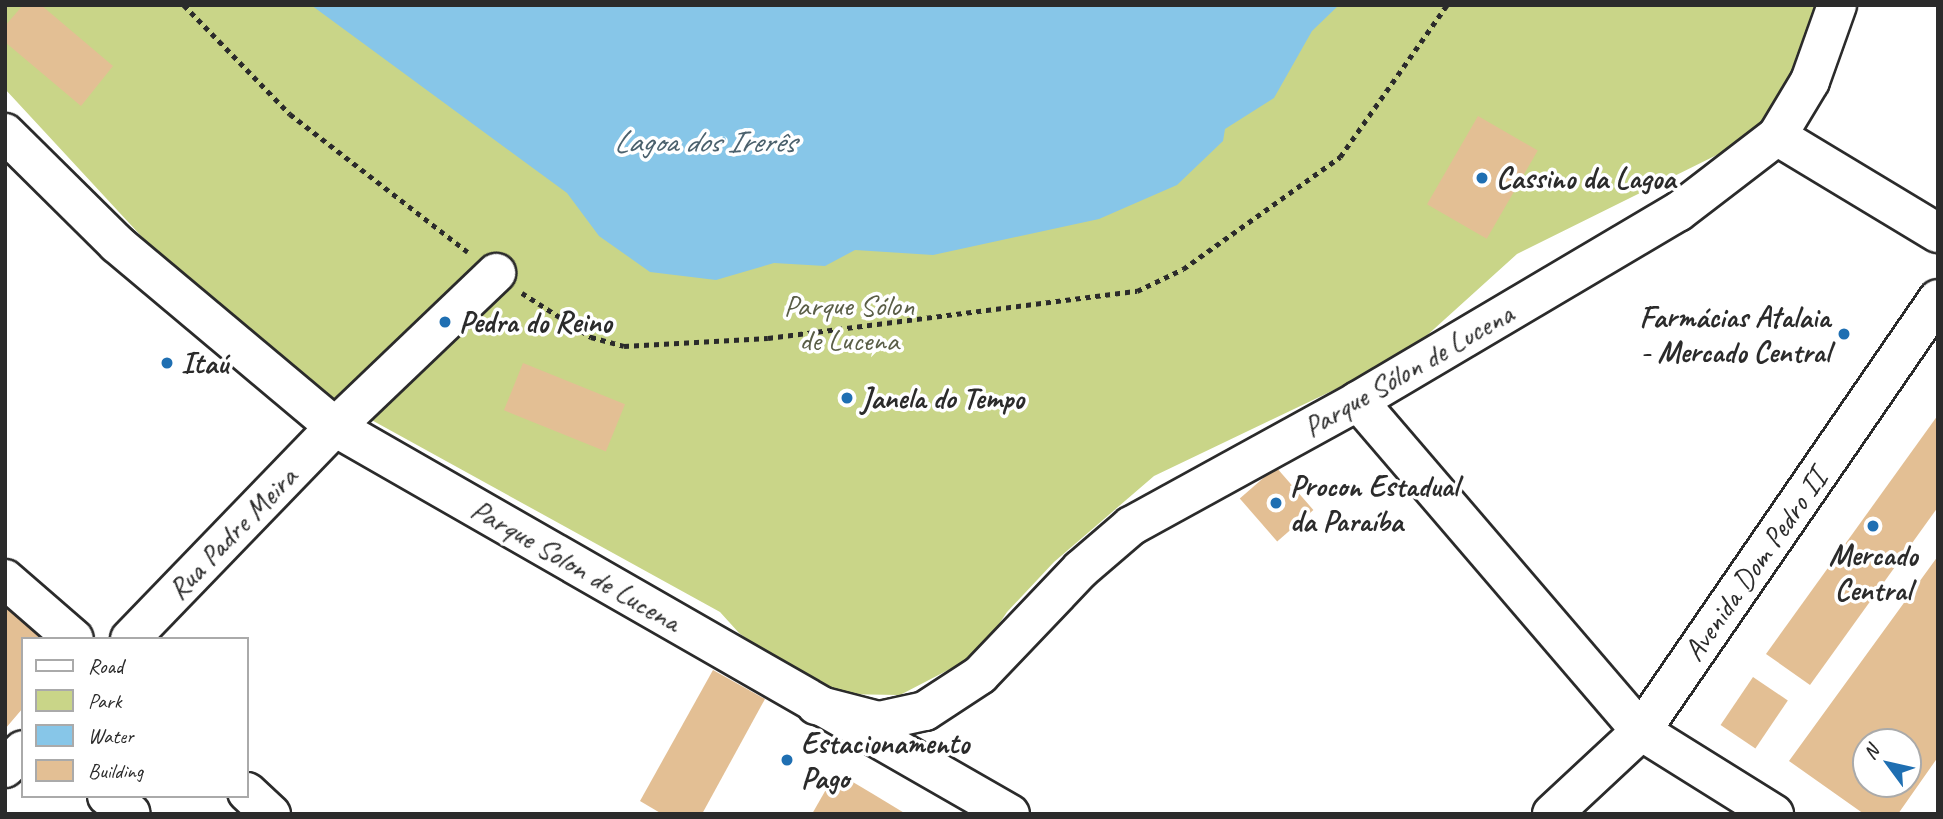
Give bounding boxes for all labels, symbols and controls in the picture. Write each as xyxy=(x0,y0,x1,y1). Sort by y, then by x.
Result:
water label: Lagoa dos Irerês xyxy=(614,123,794,161)
place label: Cassino da Lagoa xyxy=(1496,160,1676,196)
marker: Cassino da Lagoa xyxy=(1474,170,1490,186)
park label: Parque Sólon de Lucena xyxy=(784,287,914,358)
street label: Parque Sólon de Lucena xyxy=(1297,296,1519,444)
place label: Farmácias Atalaia - Mercado Central xyxy=(1639,299,1830,370)
place label: Pedra do Reino xyxy=(459,304,612,340)
marker: Pedra do Reino xyxy=(437,314,453,330)
marker: Farmácias Atalaia - Mercado Central xyxy=(1836,326,1852,342)
place label: Itaú xyxy=(181,345,228,381)
marker: Itaú xyxy=(159,355,175,371)
place label: Janela do Tempo xyxy=(861,380,1023,416)
marker: Janela do Tempo xyxy=(839,390,855,406)
street label: Rua Padre Meira xyxy=(160,459,304,607)
street label: Avenida Dom Pedro II xyxy=(1676,462,1834,668)
place label: Procon Estadual da Paraíba xyxy=(1290,468,1459,538)
street label: Parque Solon de Lucena xyxy=(465,491,687,639)
marker: Procon Estadual da Paraíba xyxy=(1268,495,1284,511)
marker: Mercado Central xyxy=(1865,518,1881,534)
place label: Mercado Central xyxy=(1829,537,1917,608)
legend xyxy=(21,637,248,798)
text: Road xyxy=(88,653,123,679)
text: Park xyxy=(88,688,121,714)
text: Water xyxy=(88,723,134,749)
place label: Estacionamento Pago xyxy=(801,725,969,796)
north arrow xyxy=(1852,728,1922,798)
text: N xyxy=(1858,741,1884,764)
marker: Estacionamento Pago xyxy=(779,752,795,768)
text: Building xyxy=(88,758,143,784)

